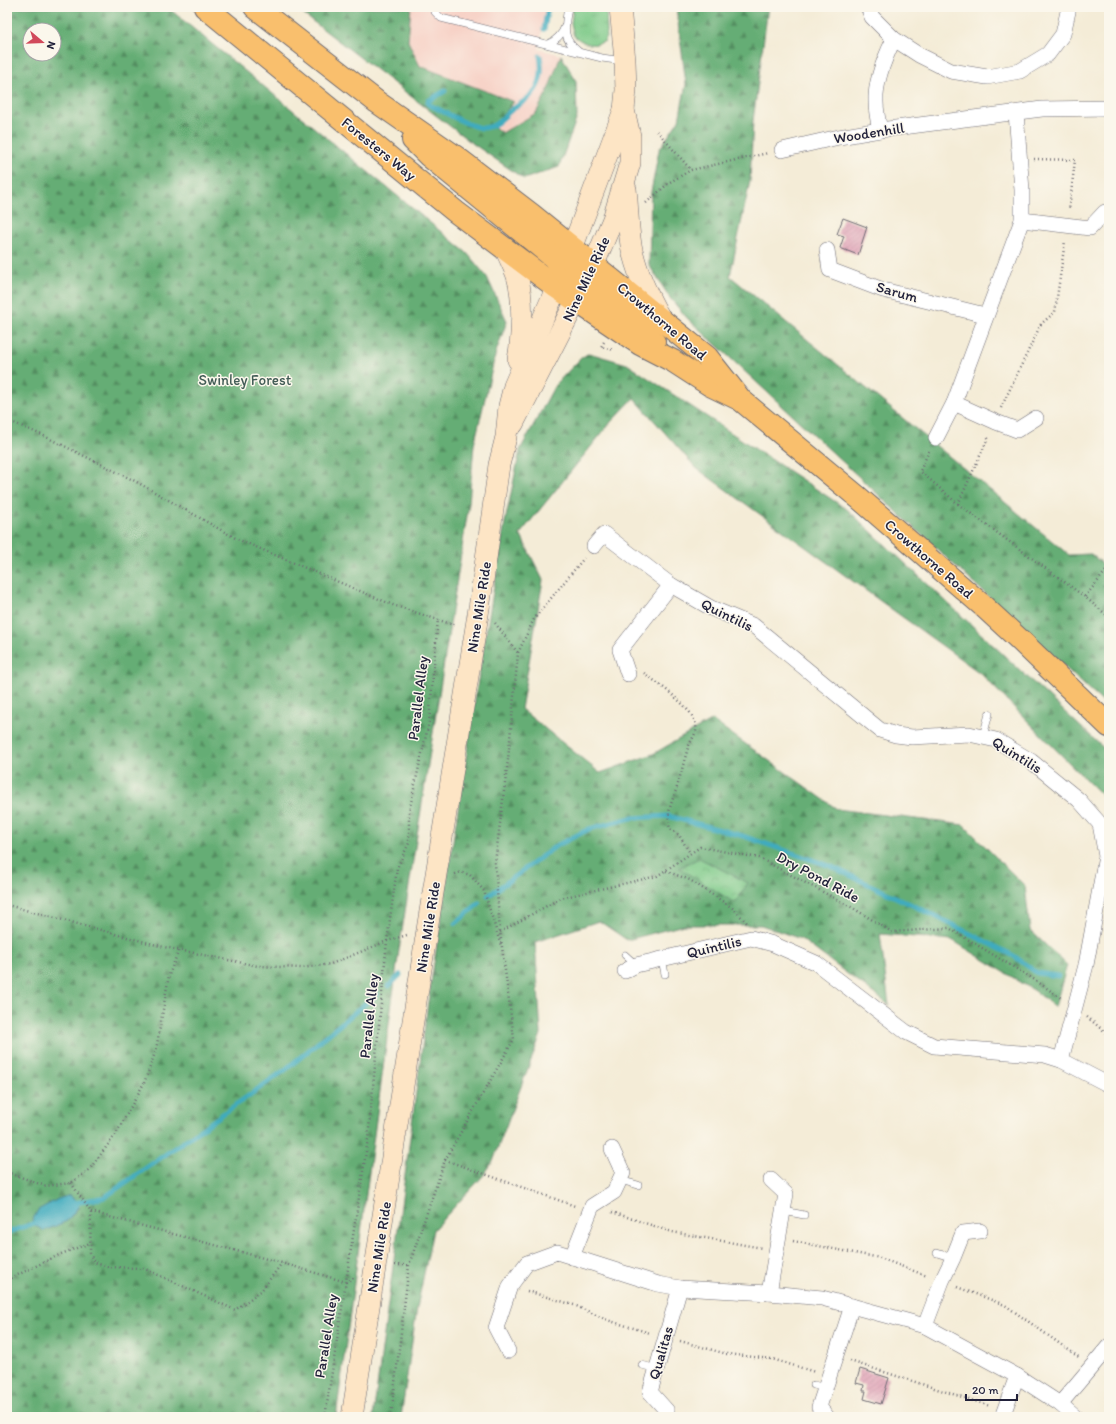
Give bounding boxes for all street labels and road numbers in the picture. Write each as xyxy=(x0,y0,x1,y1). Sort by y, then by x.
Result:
street label: Foresters Way xyxy=(338,113,420,185)
street label: Woodenhill xyxy=(832,118,906,147)
street label: Nine Mile Ride xyxy=(558,233,614,325)
street label: Sarum xyxy=(874,277,920,307)
street label: Crowthorne Road xyxy=(613,278,711,364)
street label: Crowthorne Road xyxy=(881,516,978,603)
street label: Nine Mile Ride xyxy=(463,560,495,654)
street label: Quintilis xyxy=(698,595,756,635)
street label: Parallel Alley xyxy=(404,655,432,741)
street label: Quintilis xyxy=(989,733,1046,778)
street label: Dry Pond Ride xyxy=(774,848,862,906)
street label: Nine Mile Ride xyxy=(412,880,444,974)
street label: Quintilis xyxy=(685,932,743,962)
street label: Parallel Alley xyxy=(356,973,382,1059)
street label: Nine Mile Ride xyxy=(363,1200,395,1294)
street label: Parallel Alley xyxy=(310,1293,342,1379)
street label: Qualitas xyxy=(645,1324,677,1382)

